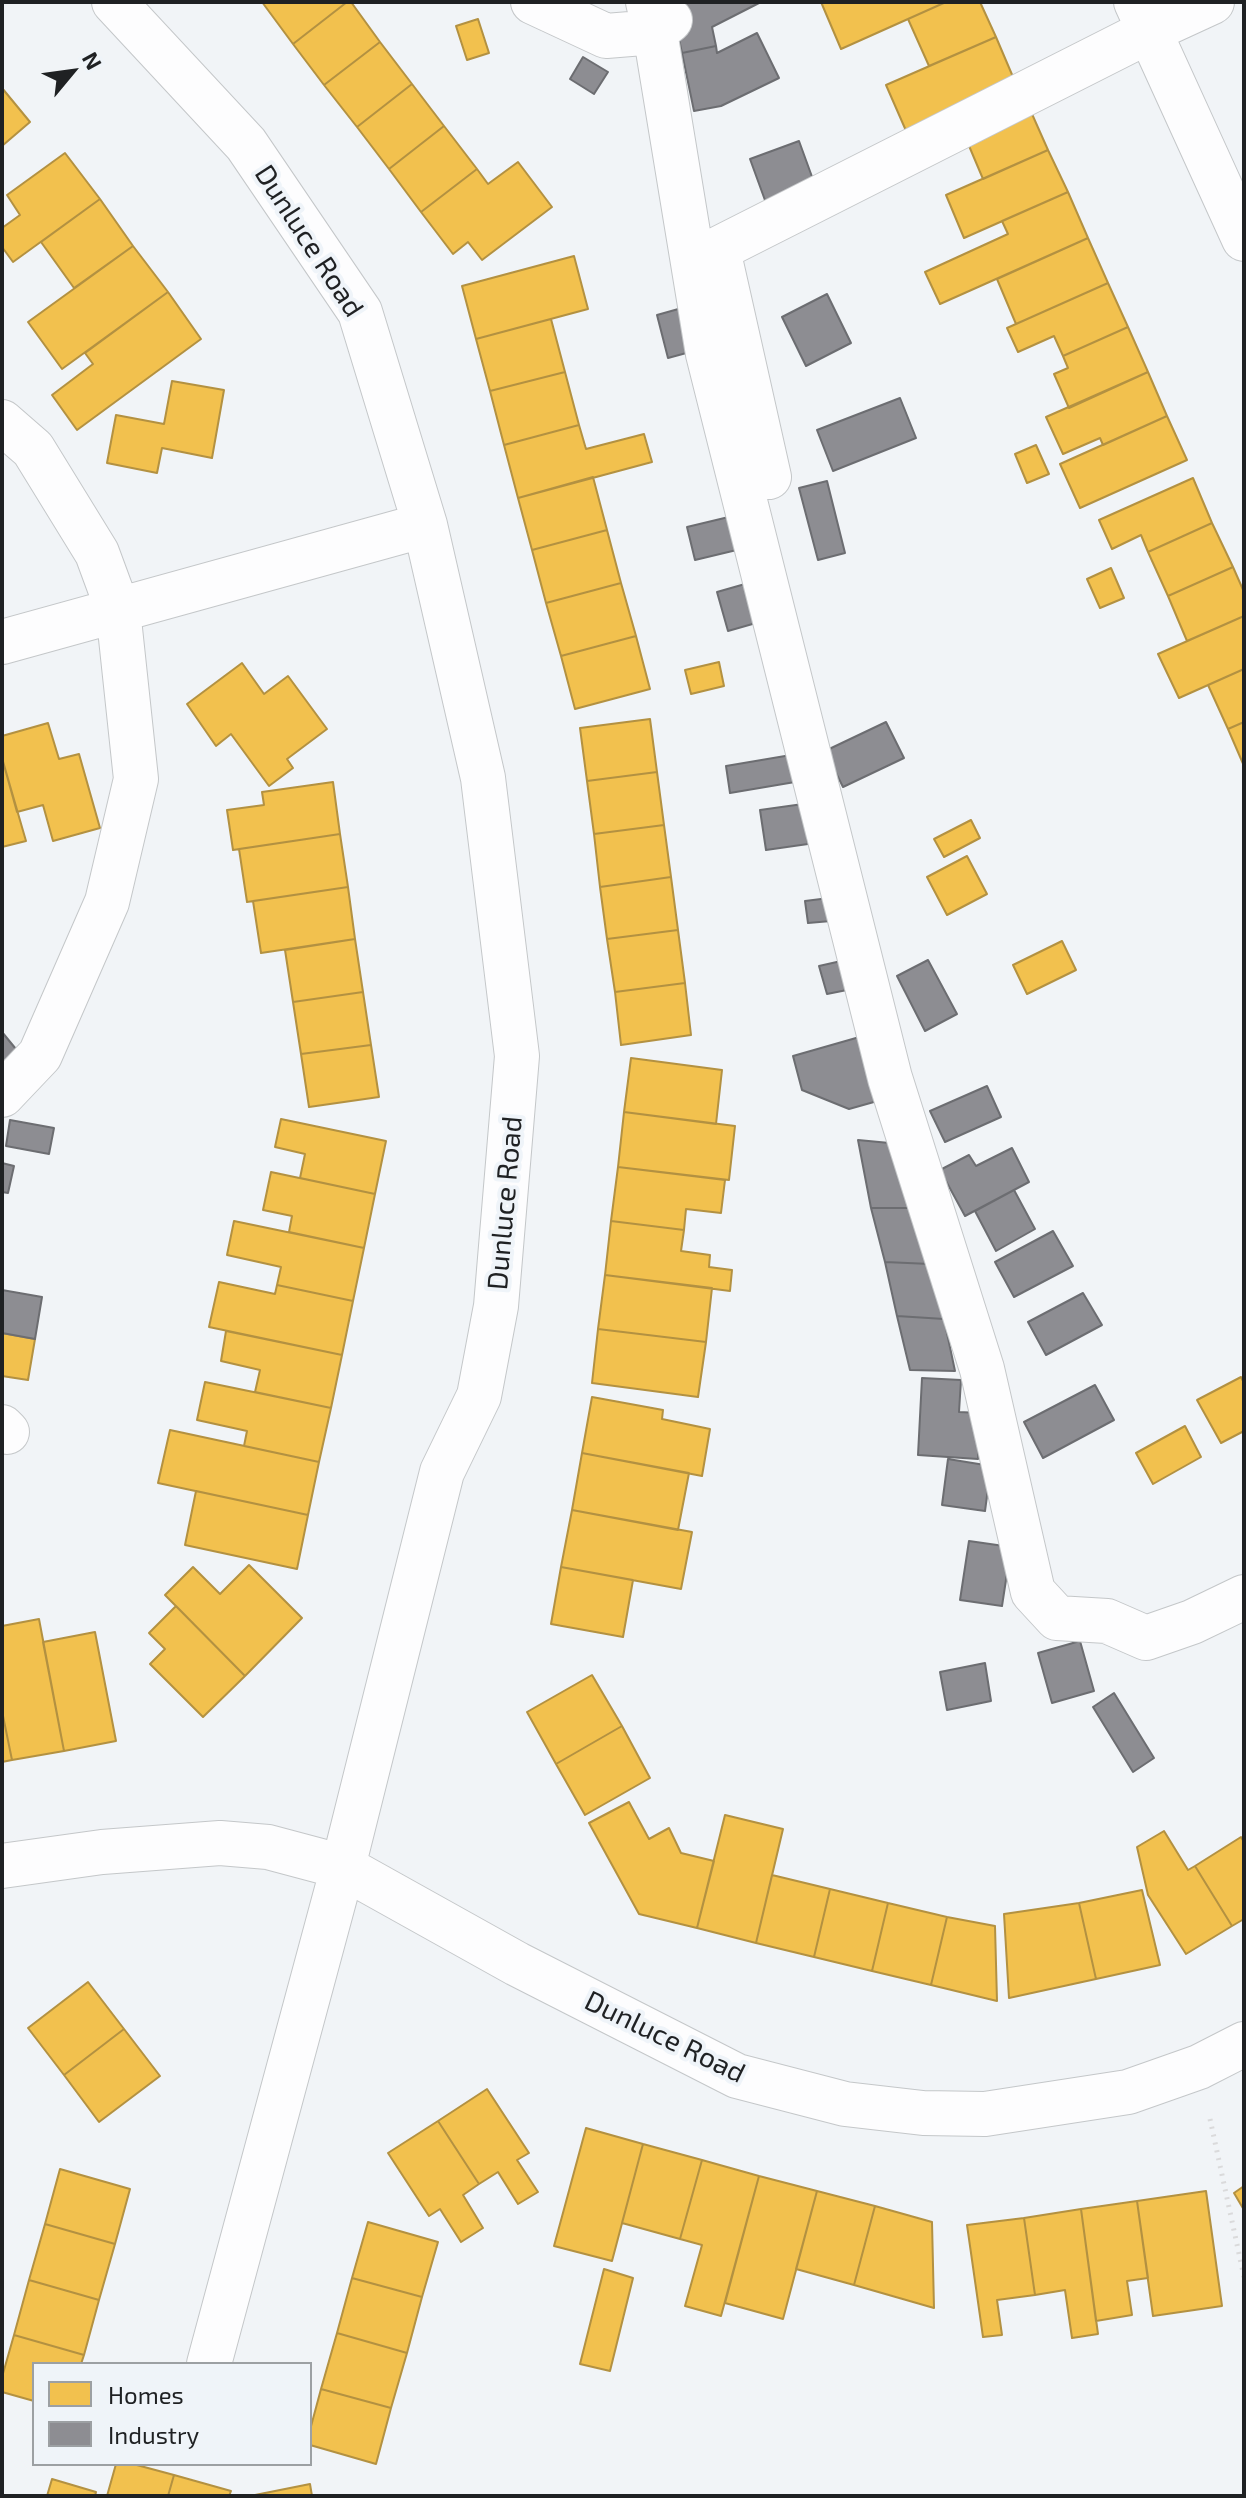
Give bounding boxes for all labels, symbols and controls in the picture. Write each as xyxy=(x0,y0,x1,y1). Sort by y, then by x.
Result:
north arrow xyxy=(32,32,112,112)
text: N xyxy=(78,47,108,74)
street label: Dunluce Road xyxy=(247,159,371,323)
street label: Dunluce Road xyxy=(481,1115,529,1291)
street label: Dunluce Road xyxy=(579,1984,751,2090)
legend xyxy=(32,2362,312,2466)
text: Homes xyxy=(108,2380,184,2409)
text: Industry xyxy=(108,2420,199,2449)

